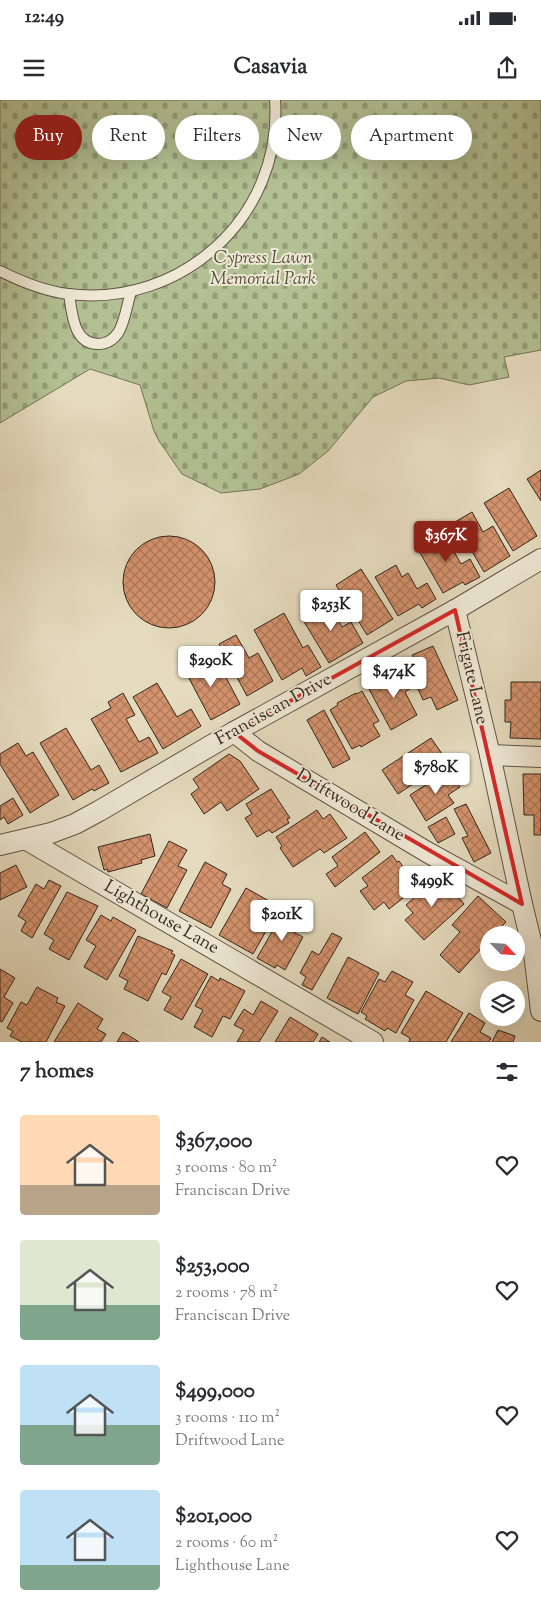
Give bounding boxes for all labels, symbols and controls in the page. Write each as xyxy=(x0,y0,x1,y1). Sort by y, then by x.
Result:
text: 12:49 xyxy=(25,4,64,31)
text: Casavia xyxy=(234,52,307,84)
icon: menu xyxy=(20,54,48,82)
icon: share xyxy=(493,54,521,82)
chip: Buy xyxy=(15,115,82,160)
chip: Rent xyxy=(92,115,165,160)
chip: Filters xyxy=(175,115,259,160)
chip: New xyxy=(269,115,341,160)
chip: Apartment xyxy=(351,115,472,160)
park label: Cypress Lawn Memorial Park xyxy=(210,246,316,293)
pin: $367K xyxy=(411,520,481,563)
text: $367K xyxy=(425,525,467,548)
pin: $253K xyxy=(296,590,366,632)
text: $253K xyxy=(311,594,351,617)
street label: Frigate Lane xyxy=(448,629,494,727)
pin: $290K xyxy=(176,646,246,688)
text: $290K xyxy=(189,650,233,673)
pin: $474K xyxy=(359,656,429,699)
text: $474K xyxy=(372,661,416,684)
street label: Franciscan Drive xyxy=(211,667,337,753)
pin: $780K xyxy=(401,752,471,795)
text: $780K xyxy=(414,757,458,780)
street label: Driftwood Lane xyxy=(291,763,409,849)
pin: $499K xyxy=(397,866,467,908)
text: $499K xyxy=(410,870,454,893)
street label: Lighthouse Lane xyxy=(99,874,223,962)
pin: $201K xyxy=(247,900,317,942)
text: $201K xyxy=(261,904,303,927)
north arrow xyxy=(480,926,525,971)
map controls xyxy=(480,926,525,1026)
button: layers xyxy=(480,981,525,1026)
text: 7 homes xyxy=(20,1057,94,1087)
icon: filters xyxy=(493,1058,521,1086)
text: $367,000 xyxy=(175,1127,252,1157)
icon: home xyxy=(60,1135,120,1195)
icon: heart xyxy=(493,1151,521,1179)
text: 3 rooms · 80 m² xyxy=(175,1157,277,1180)
text: Franciscan Drive xyxy=(175,1180,290,1203)
text: $253,000 xyxy=(175,1252,250,1282)
icon: home xyxy=(60,1260,120,1320)
icon: heart xyxy=(493,1276,521,1304)
text: 2 rooms · 78 m² xyxy=(175,1282,278,1305)
text: Franciscan Drive xyxy=(175,1305,290,1328)
text: $499,000 xyxy=(175,1377,255,1407)
icon: home xyxy=(60,1385,120,1445)
icon: heart xyxy=(493,1401,521,1429)
text: 3 rooms · 110 m² xyxy=(175,1407,280,1430)
text: Driftwood Lane xyxy=(175,1430,284,1453)
text: $201,000 xyxy=(175,1502,252,1532)
icon: home xyxy=(60,1510,120,1570)
icon: heart xyxy=(493,1526,521,1554)
text: 2 rooms · 60 m² xyxy=(175,1532,278,1555)
text: Lighthouse Lane xyxy=(175,1555,290,1578)

